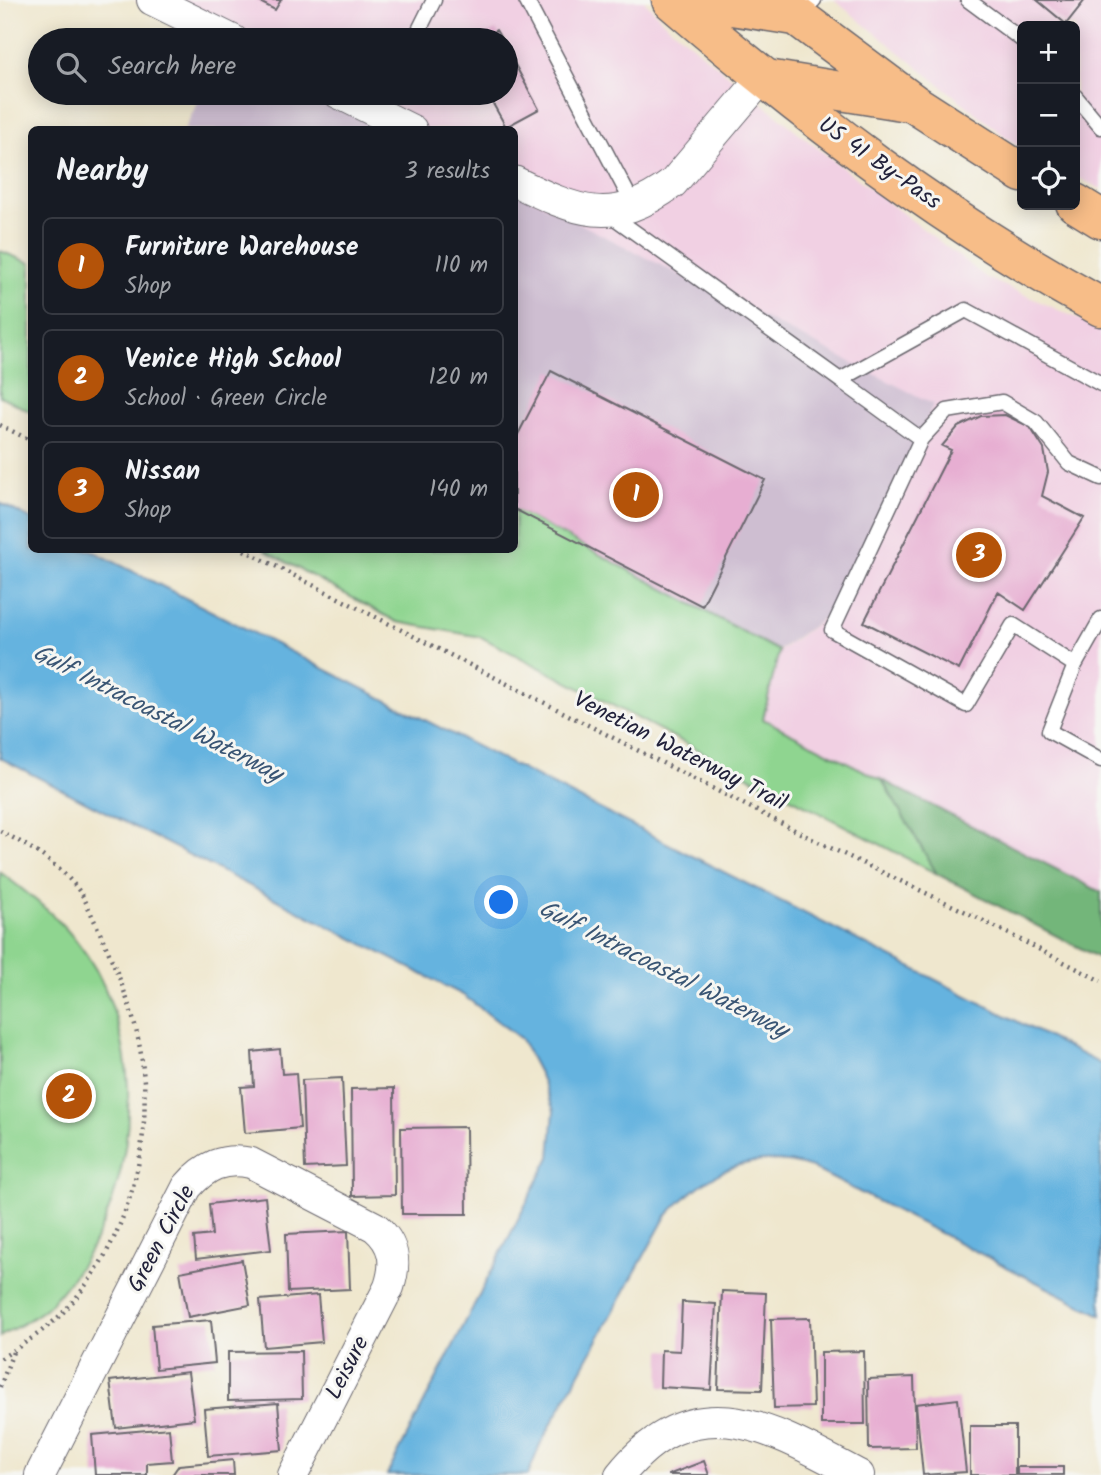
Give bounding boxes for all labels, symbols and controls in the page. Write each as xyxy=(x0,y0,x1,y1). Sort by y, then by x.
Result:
map controls xyxy=(1017,21,1080,210)
button: + xyxy=(1017,21,1080,84)
search box xyxy=(28,28,518,105)
text: Search here xyxy=(108,46,236,88)
icon: search xyxy=(52,48,90,86)
button: − xyxy=(1017,84,1080,147)
street label: US 41 By-Pass xyxy=(810,108,948,220)
button: locate xyxy=(1017,147,1080,210)
text: Nearby xyxy=(56,148,148,196)
text: 3 results xyxy=(404,154,490,190)
text: Furniture Warehouse xyxy=(125,227,359,269)
text: 1 xyxy=(78,248,84,284)
text: 110 m xyxy=(435,248,488,284)
text: Shop xyxy=(125,269,171,305)
text: Venice High School xyxy=(125,339,341,381)
text: 2 xyxy=(74,360,88,396)
text: 120 m xyxy=(428,360,488,396)
text: School · Green Circle xyxy=(125,381,327,417)
text: Nissan xyxy=(125,451,200,493)
pin: 1 xyxy=(613,469,659,521)
text: 3 xyxy=(75,472,87,508)
text: 140 m xyxy=(429,472,488,508)
text: Shop xyxy=(125,493,171,529)
pin: 3 xyxy=(956,529,1002,581)
water label: Gulf Intracoastal Waterway xyxy=(26,634,292,796)
street label: Venetian Waterway Trail xyxy=(567,682,793,822)
your location xyxy=(484,885,518,919)
water label: Gulf Intracoastal Waterway xyxy=(532,890,798,1052)
pin: 2 xyxy=(46,1070,92,1122)
street label: Green Circle xyxy=(119,1179,205,1299)
street label: Leisure xyxy=(317,1330,379,1406)

